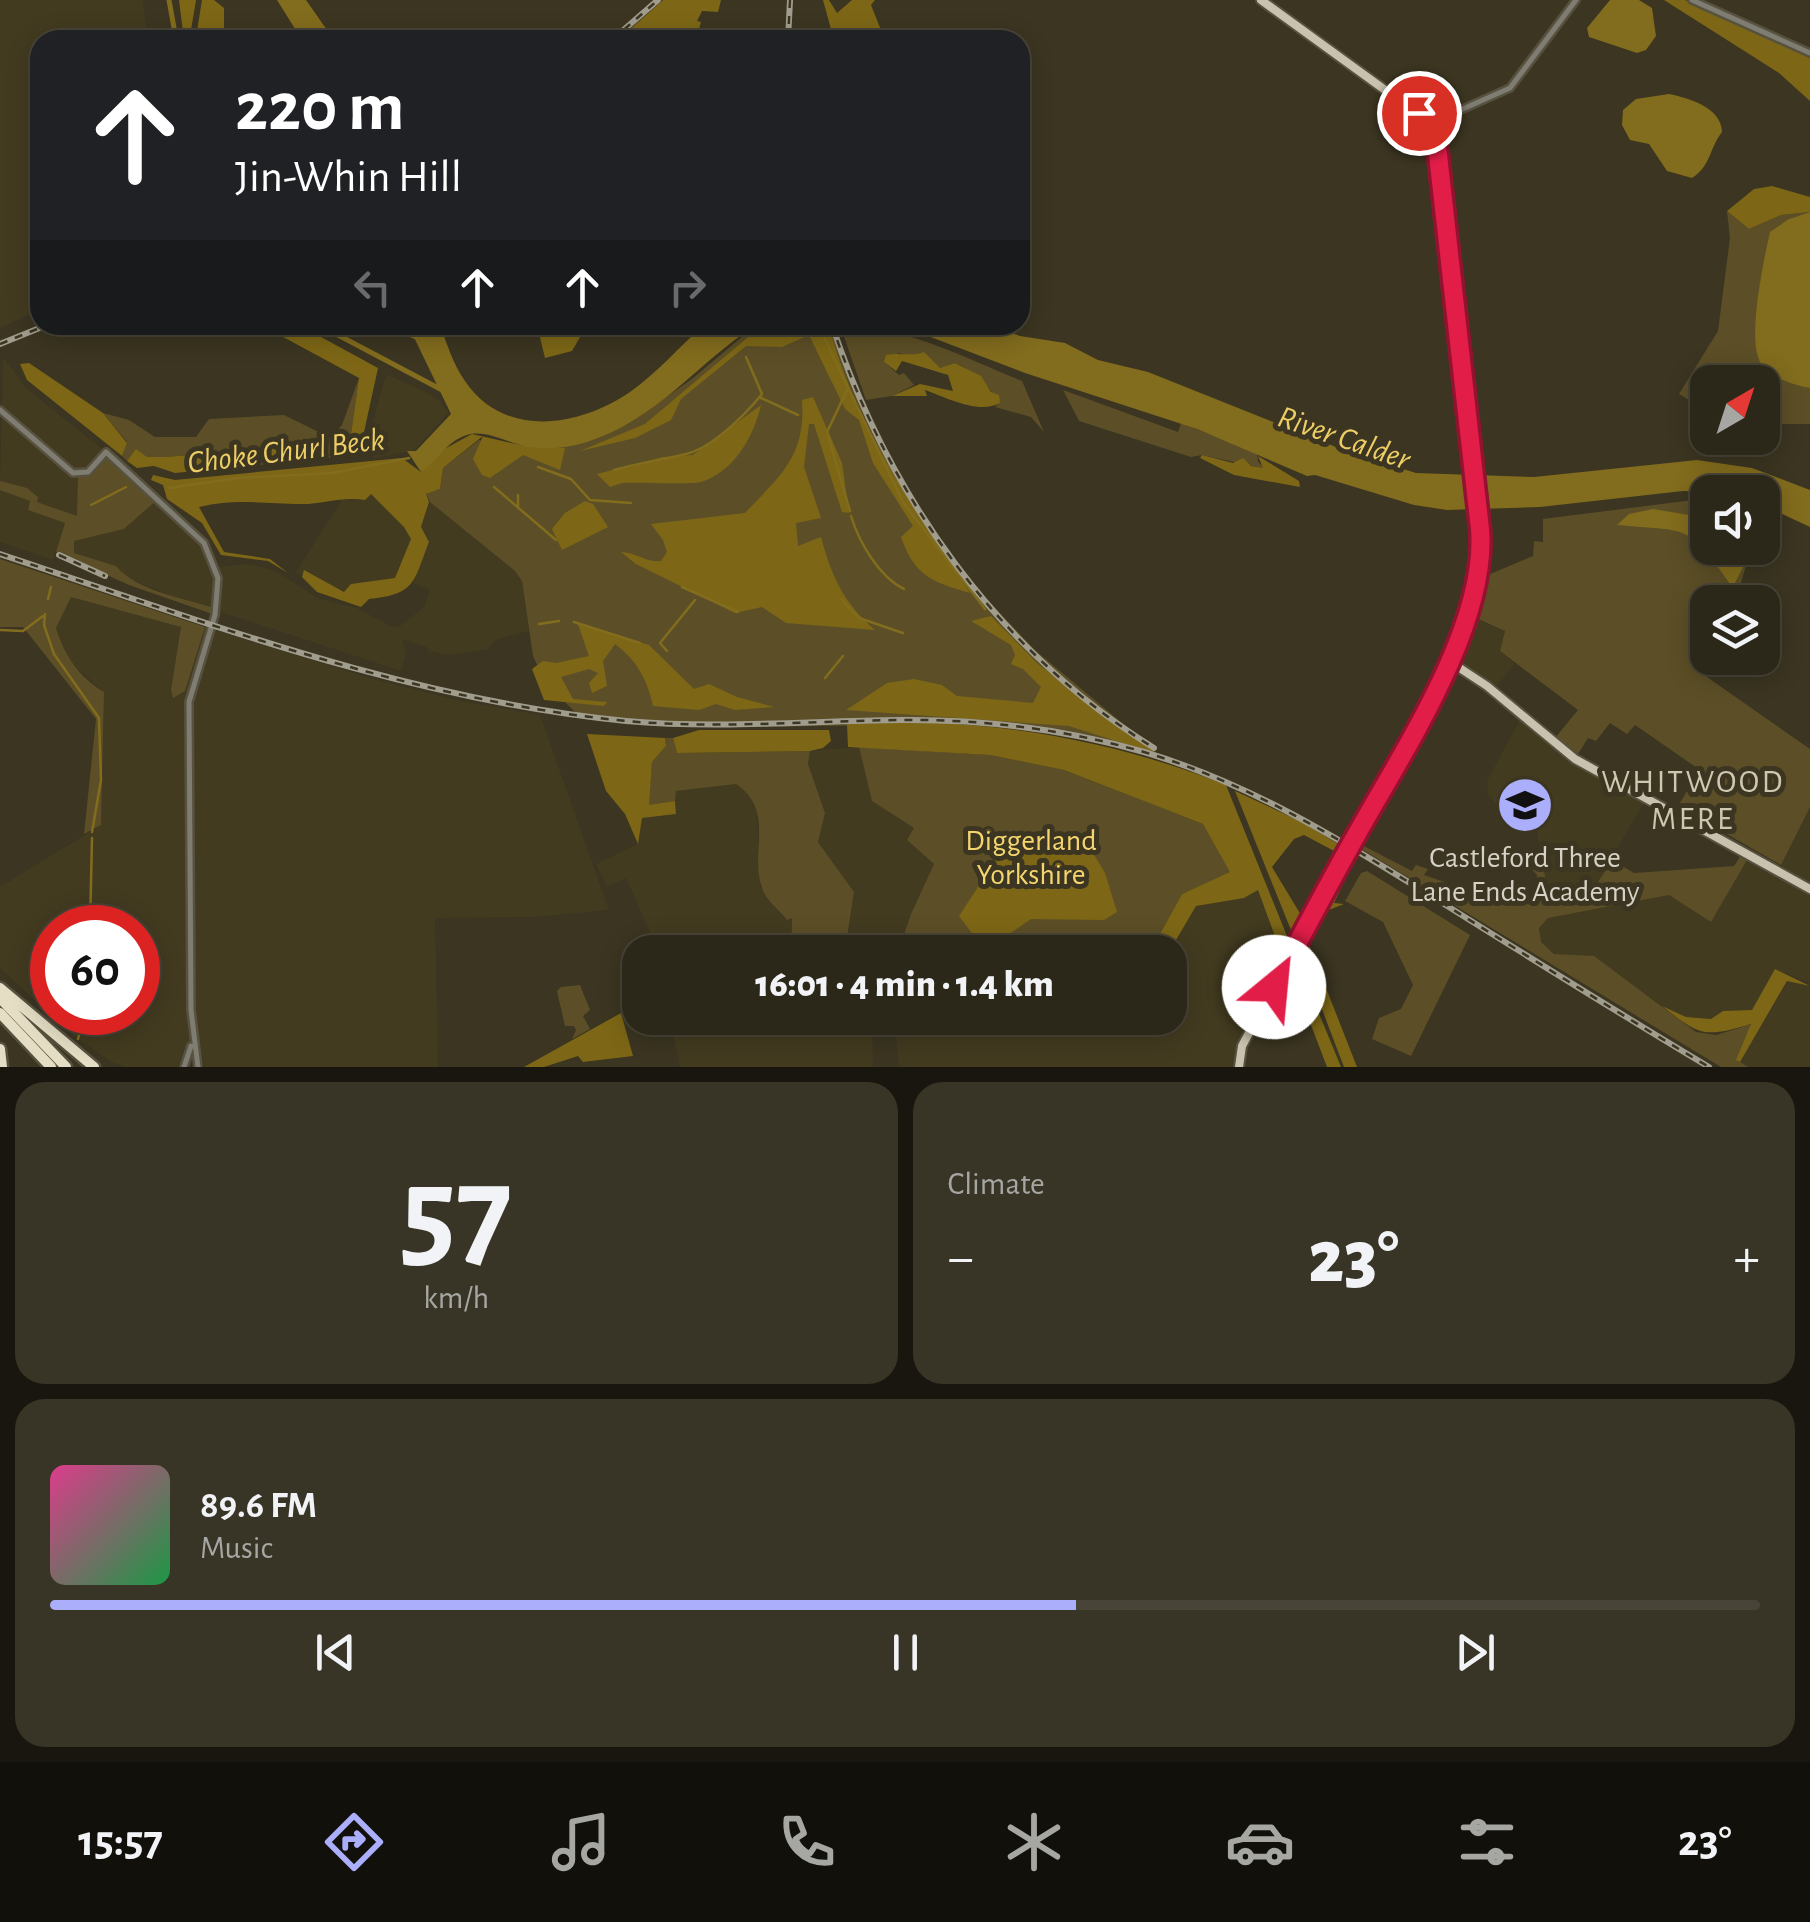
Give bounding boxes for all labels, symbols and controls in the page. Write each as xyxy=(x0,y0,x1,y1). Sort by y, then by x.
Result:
icon: ahead xyxy=(70,70,200,200)
pin xyxy=(1377,71,1462,156)
text: 220 m xyxy=(235,73,404,143)
icon: arrive xyxy=(1392,86,1447,141)
text: Jin-Whin Hill xyxy=(235,155,462,200)
icon: left xyxy=(345,260,400,315)
icon: ahead xyxy=(450,260,505,315)
icon: ahead xyxy=(555,260,610,315)
icon: right xyxy=(660,260,715,315)
north arrow xyxy=(1690,365,1780,455)
map controls xyxy=(1690,365,1780,675)
water label: River Calder xyxy=(1274,400,1416,476)
water label: Choke Churl Beck xyxy=(186,423,386,479)
button: sound xyxy=(1690,475,1780,565)
button: layers xyxy=(1690,585,1780,675)
district label: WHITWOOD MERE xyxy=(1601,766,1785,835)
school or university icon: Castleford Three Lane Ends Academy xyxy=(1495,775,1555,835)
park label: Diggerland Yorkshire xyxy=(965,826,1097,890)
place label: Castleford Three Lane Ends Academy xyxy=(1410,843,1640,907)
speed limit sign: 60 xyxy=(30,905,160,1035)
position arrow xyxy=(1222,935,1326,1039)
text: 16:01 · 4 min · 1.4 km xyxy=(755,966,1054,1004)
text: 57 xyxy=(400,1149,512,1279)
text: Climate xyxy=(948,1168,1045,1200)
text: 23° xyxy=(1308,1221,1399,1296)
text: − xyxy=(948,1231,974,1286)
text: + xyxy=(1734,1231,1760,1286)
text: km/h xyxy=(423,1282,489,1314)
text: 89.6 FM xyxy=(200,1487,317,1525)
text: Music xyxy=(200,1532,273,1564)
icon: previous xyxy=(308,1625,363,1680)
icon: pause xyxy=(878,1625,933,1680)
icon: next xyxy=(1448,1625,1503,1680)
icon: directions xyxy=(319,1807,389,1877)
icon: music xyxy=(546,1807,616,1877)
icon: phone xyxy=(772,1807,842,1877)
icon: climate xyxy=(999,1807,1069,1877)
icon: car xyxy=(1225,1807,1295,1877)
icon: filters xyxy=(1452,1807,1522,1877)
text: 15:57 xyxy=(78,1819,163,1864)
text: 23° xyxy=(1678,1819,1732,1864)

